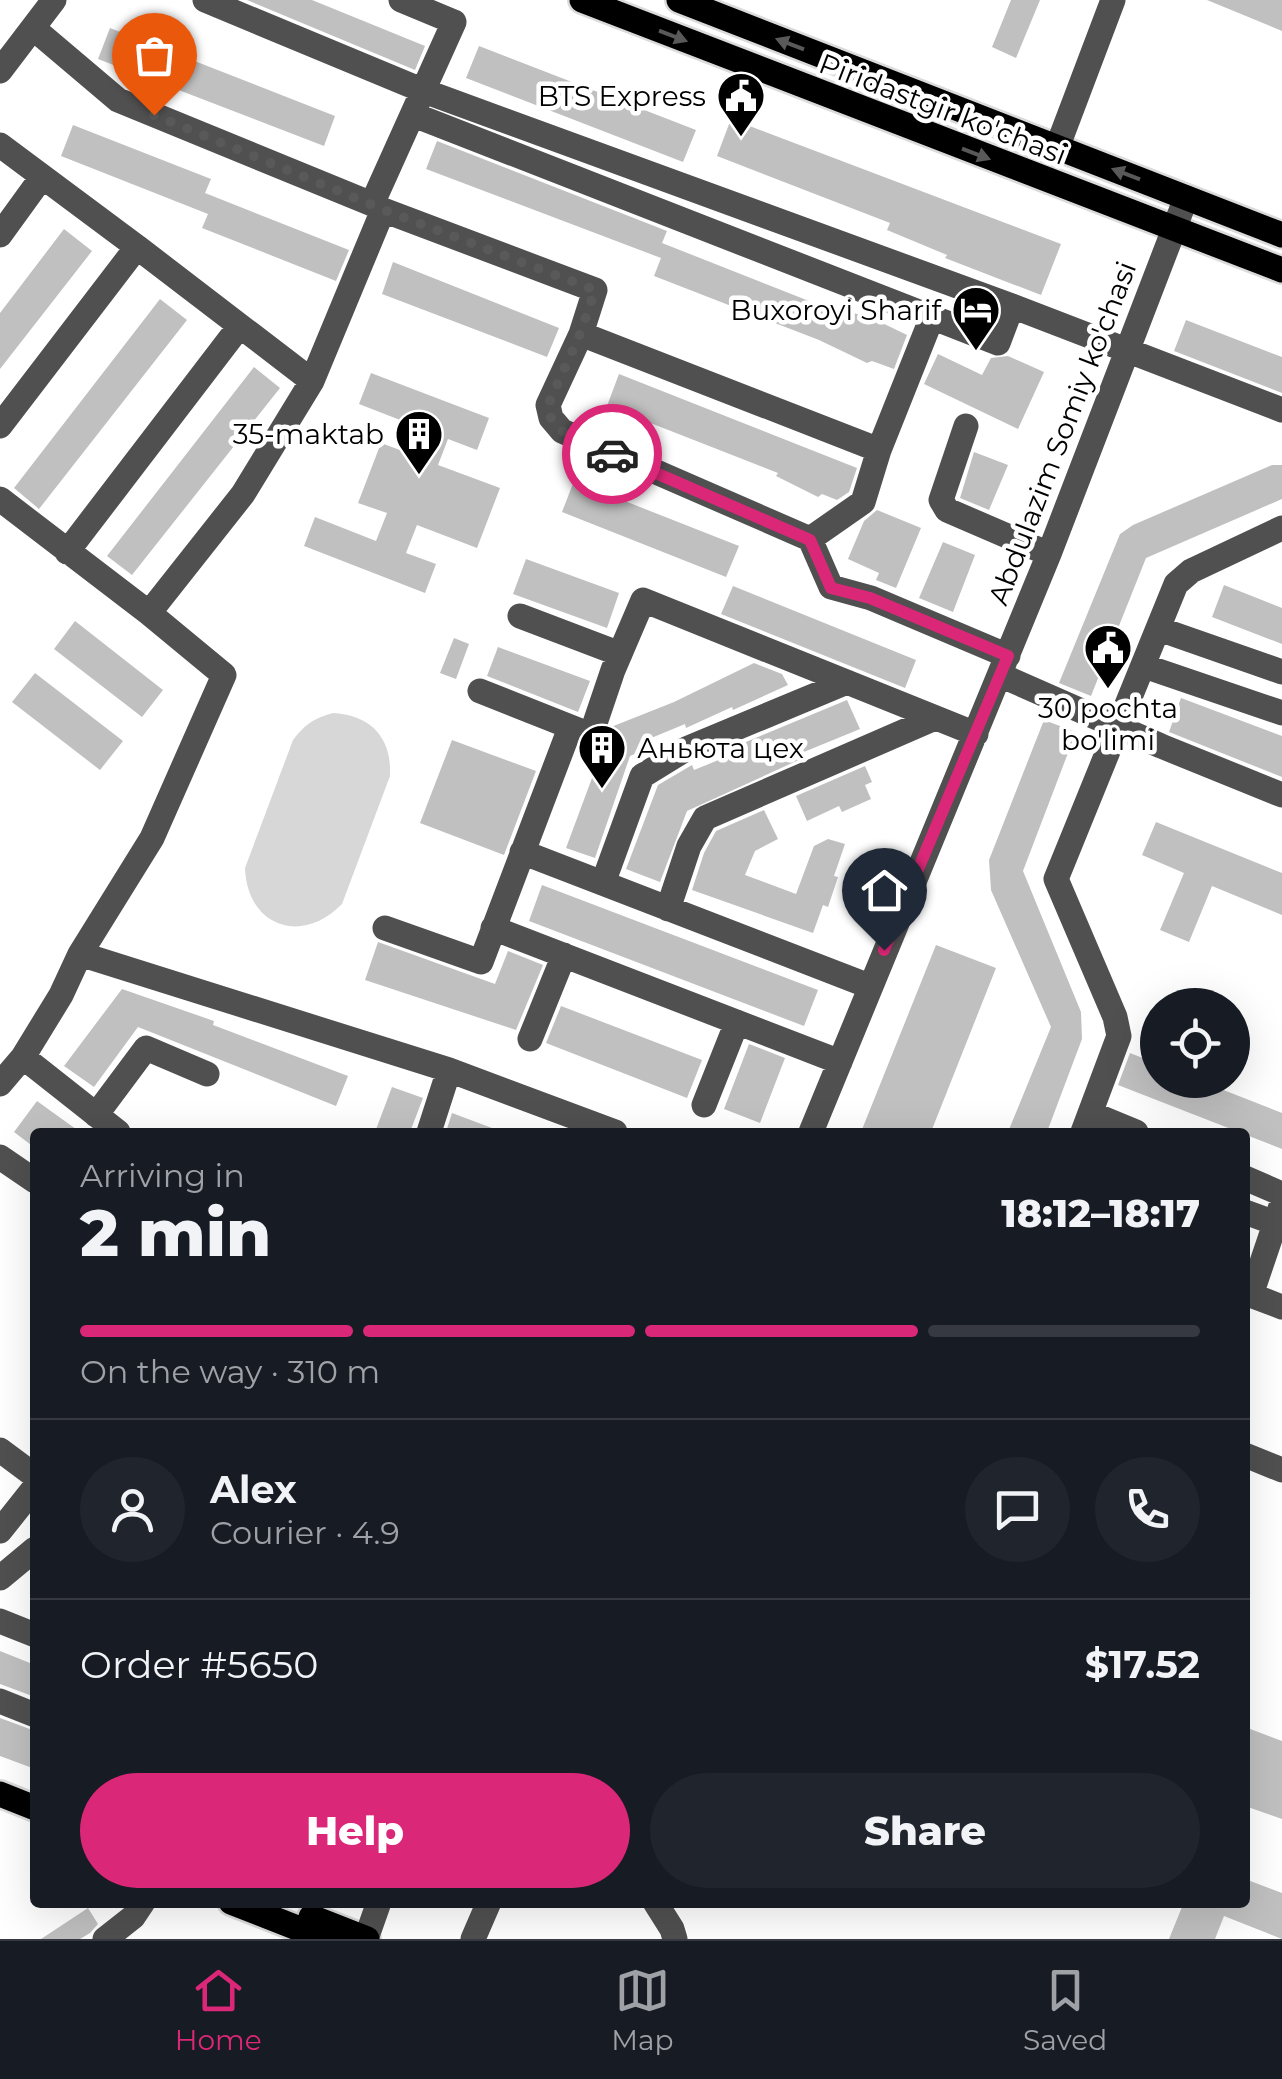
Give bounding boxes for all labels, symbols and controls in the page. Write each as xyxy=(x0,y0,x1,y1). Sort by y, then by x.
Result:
pin xyxy=(112,13,197,116)
icon: bag xyxy=(127,28,182,83)
one-way arrow xyxy=(658,28,688,44)
one-way arrow xyxy=(775,35,805,51)
street label: Piridastgir ko'chasi xyxy=(815,46,1071,172)
public building icon: BTS Express xyxy=(715,70,767,138)
place label: BTS Express xyxy=(538,79,706,113)
one-way arrow xyxy=(961,147,991,162)
one-way arrow xyxy=(1110,166,1140,182)
street label: Abdulazim Somiy ko'chasi xyxy=(981,257,1143,609)
hotel icon: Buxoroyi Sharif xyxy=(950,284,1002,352)
place label: Buxoroyi Sharif xyxy=(730,293,942,327)
courier xyxy=(562,404,662,504)
building icon: 35-maktab xyxy=(393,408,445,476)
place label: 35-maktab xyxy=(233,417,384,451)
icon: car xyxy=(585,427,640,482)
public building icon: 30 pochta bo'limi xyxy=(1082,622,1134,690)
place label: 30 pochta bo'limi xyxy=(1038,691,1178,757)
building icon: Аньюта цех xyxy=(576,722,628,790)
place label: Аньюта цех xyxy=(637,731,804,765)
pin xyxy=(842,848,927,951)
icon: home xyxy=(857,863,912,918)
map controls xyxy=(1140,988,1250,1098)
button: locate xyxy=(1140,988,1250,1098)
text: Arriving in xyxy=(80,1156,245,1195)
text: 18:12–18:17 xyxy=(1001,1190,1200,1237)
text: 2 min xyxy=(80,1193,271,1272)
text: On the way · 310 m xyxy=(80,1352,380,1391)
button: person xyxy=(80,1457,185,1562)
button: chat xyxy=(965,1457,1070,1562)
button: phone xyxy=(1095,1457,1200,1562)
text: Alex xyxy=(210,1466,297,1513)
text: Courier · 4.9 xyxy=(210,1513,400,1552)
text: Order #5650 xyxy=(80,1641,318,1688)
text: $17.52 xyxy=(1085,1641,1200,1688)
button: Help xyxy=(80,1773,630,1888)
button: Share xyxy=(650,1773,1200,1888)
tab: Home xyxy=(175,1963,262,2057)
tab: Map xyxy=(611,1963,674,2057)
tab: Saved xyxy=(1023,1963,1107,2057)

